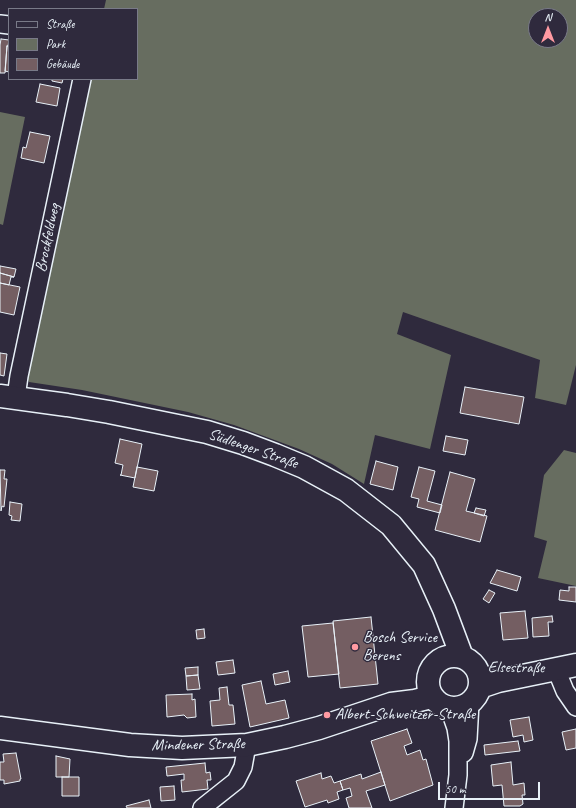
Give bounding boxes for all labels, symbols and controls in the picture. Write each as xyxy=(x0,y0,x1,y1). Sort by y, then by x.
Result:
legend xyxy=(8,8,138,80)
north arrow xyxy=(528,8,568,48)
text: N xyxy=(545,10,551,24)
text: Straße xyxy=(46,16,74,32)
text: Park xyxy=(46,36,65,52)
text: Gebäude xyxy=(46,56,79,72)
street label: Brockfeldweg xyxy=(31,202,65,274)
street label: Südlenger Straße xyxy=(206,425,300,473)
place label: Bosch Service Berens xyxy=(363,628,437,666)
marker: Bosch Service Berens xyxy=(350,642,360,652)
street label: Elsestraße xyxy=(488,658,544,678)
place label: Albert-Schweitzer-Straße xyxy=(335,705,475,725)
marker: Albert-Schweitzer-Straße xyxy=(322,710,332,720)
street label: Mindener Straße xyxy=(151,735,245,755)
scale bar xyxy=(440,774,542,800)
text: 50 m xyxy=(445,781,465,797)

